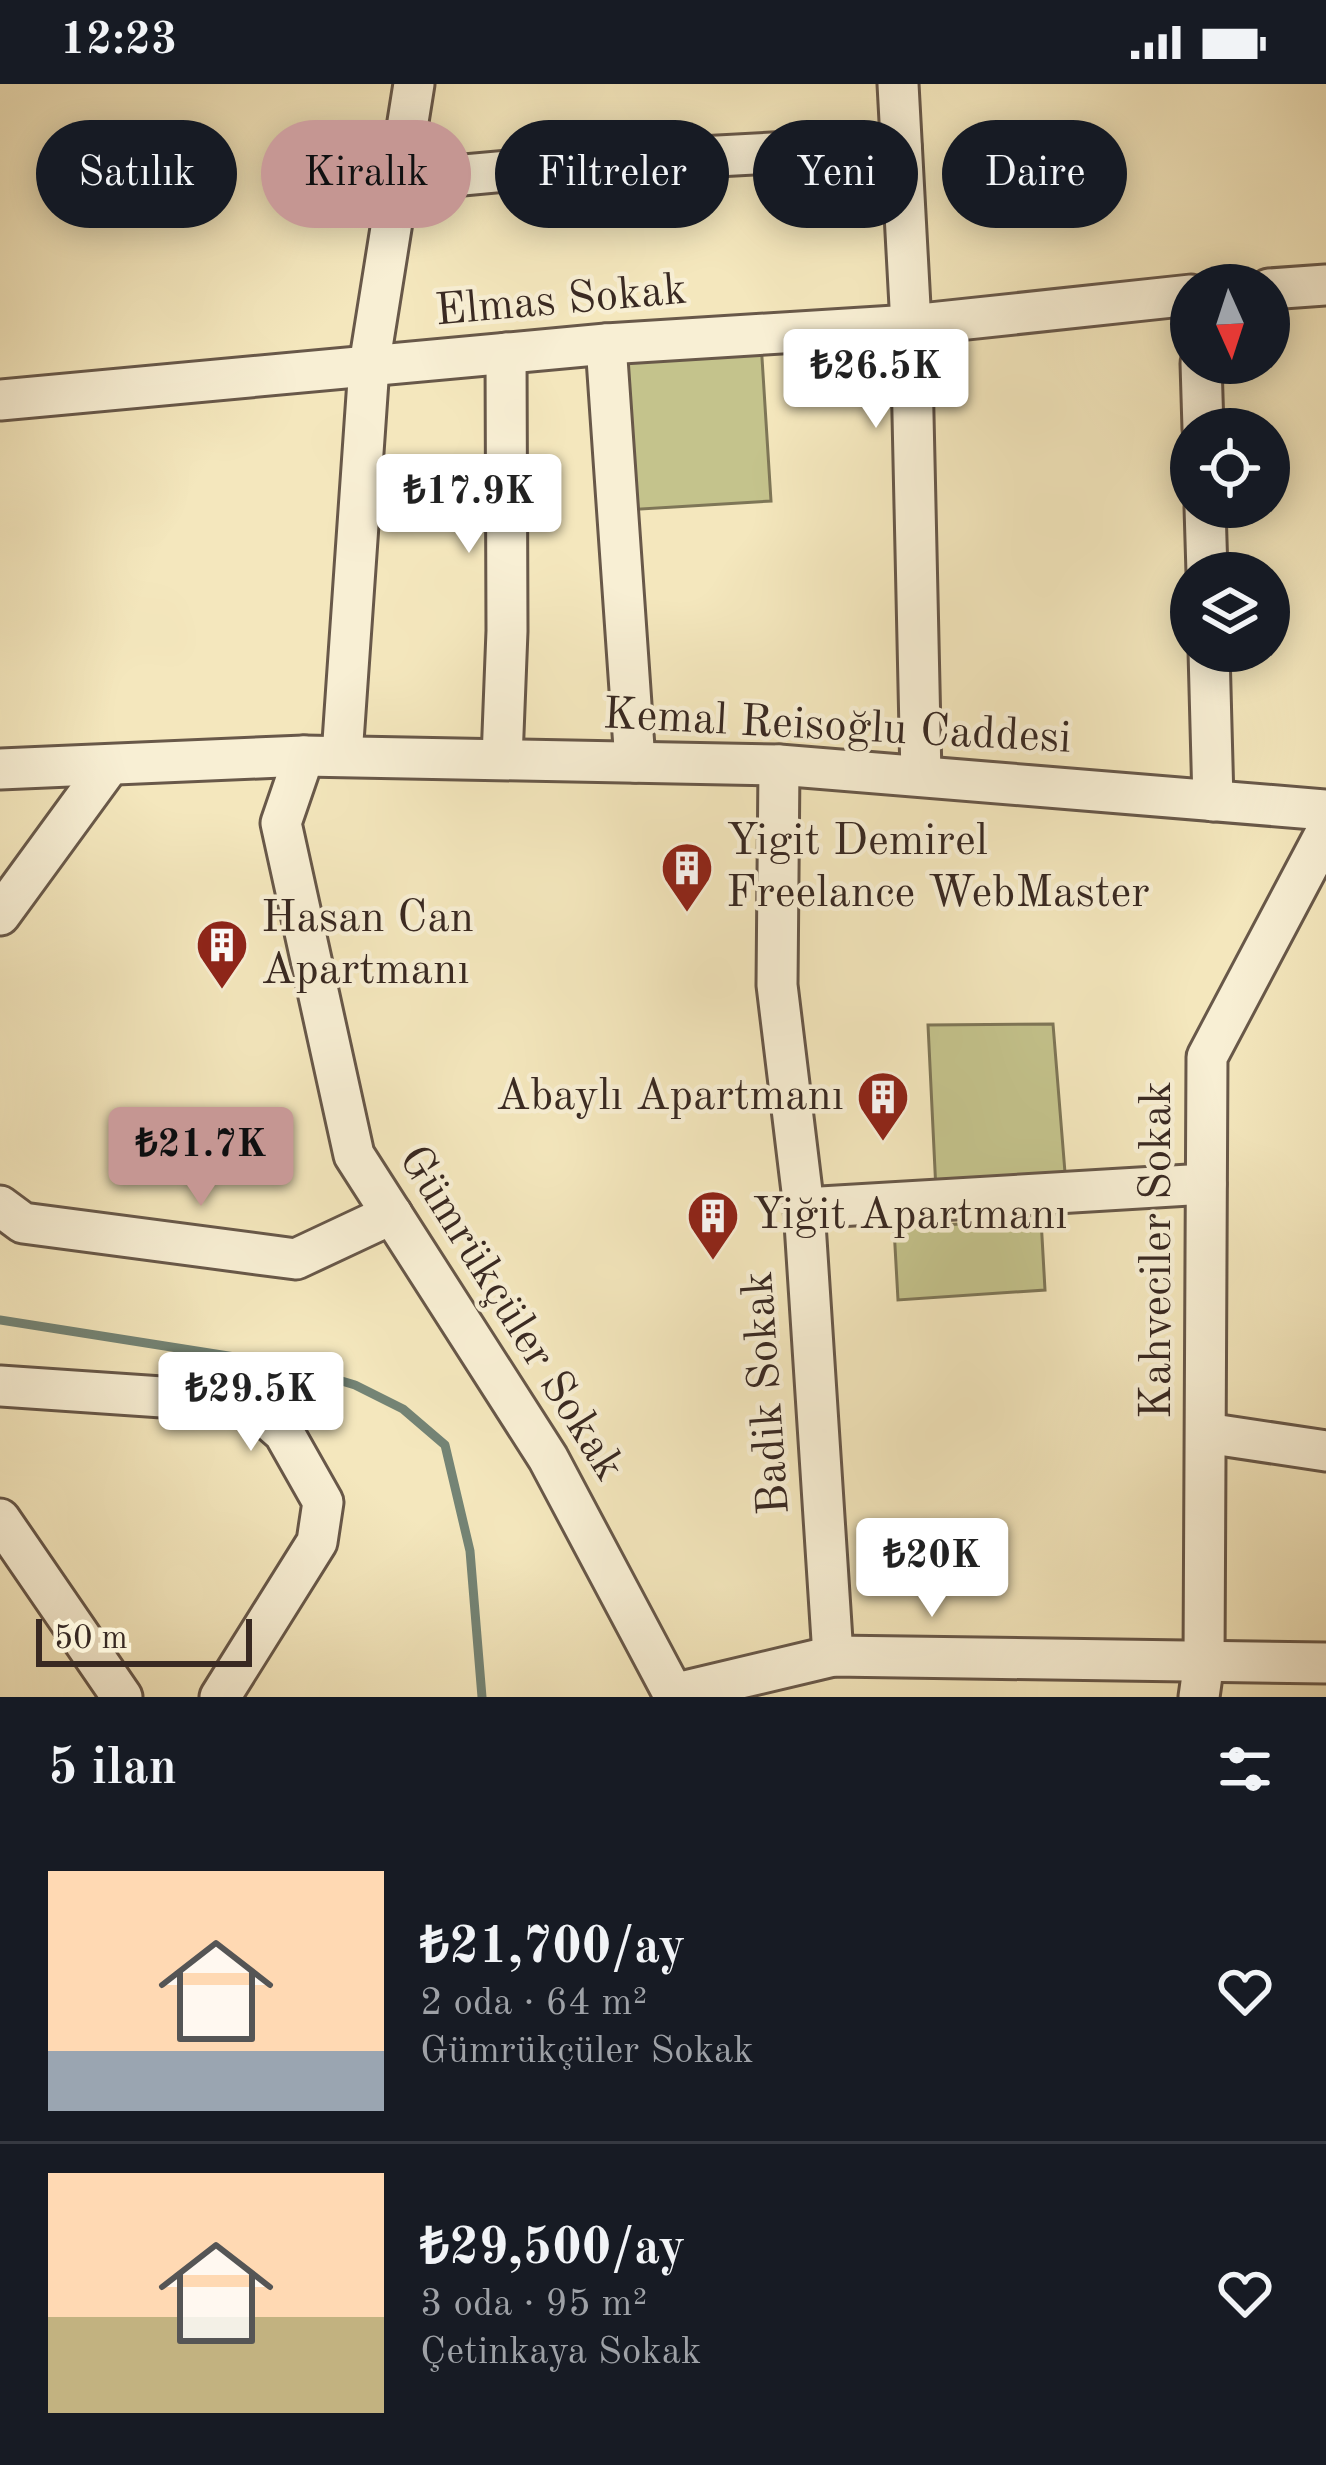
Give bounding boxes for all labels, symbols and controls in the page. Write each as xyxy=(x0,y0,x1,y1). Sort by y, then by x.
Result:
text: 12:23 xyxy=(60,19,177,64)
chip: Satılık xyxy=(36,120,237,228)
chip: Kiralık xyxy=(261,120,471,228)
chip: Filtreler xyxy=(495,120,729,228)
chip: Yeni xyxy=(753,120,918,228)
chip: Daire xyxy=(942,120,1127,228)
north arrow xyxy=(1170,264,1290,384)
map controls xyxy=(1170,264,1290,672)
street label: Elmas Sokak xyxy=(433,269,689,335)
pin: ₺26.5K xyxy=(778,329,974,431)
text: ₺26.5K xyxy=(810,348,942,387)
button: locate xyxy=(1170,408,1290,528)
pin: ₺17.9K xyxy=(371,454,567,556)
text: ₺17.9K xyxy=(403,473,535,512)
button: layers xyxy=(1170,552,1290,672)
street label: Kemal Reisoğlu Caddesi xyxy=(602,693,1072,763)
place label: Yigit Demirel Freelance WebMaster xyxy=(726,820,1150,917)
building icon: Yigit Demirel Freelance WebMaster xyxy=(659,840,715,914)
place label: Hasan Can Apartmanı xyxy=(261,897,474,994)
building icon: Hasan Can Apartmanı xyxy=(194,917,250,991)
building icon: Abaylı Apartmanı xyxy=(855,1069,911,1143)
place label: Abaylı Apartmanı xyxy=(496,1075,844,1120)
street label: Kahveciler Sokak xyxy=(1136,1081,1181,1419)
pin: ₺21.7K xyxy=(103,1107,299,1209)
text: ₺21.7K xyxy=(135,1126,267,1165)
street label: Gümrükçüler Sokak xyxy=(389,1139,631,1489)
building icon: Yiğit Apartmanı xyxy=(685,1188,741,1262)
place label: Yiğit Apartmanı xyxy=(752,1194,1067,1239)
street label: Badik Sokak xyxy=(737,1270,799,1516)
pin: ₺29.5K xyxy=(153,1352,349,1454)
text: ₺29.5K xyxy=(185,1371,317,1410)
pin: ₺20K xyxy=(861,1518,1003,1620)
text: ₺20K xyxy=(883,1537,981,1576)
scale bar xyxy=(36,1613,252,1666)
text: 50 m xyxy=(54,1623,128,1656)
icon: filters xyxy=(1212,1736,1278,1802)
text: 5 ilan xyxy=(48,1744,177,1795)
icon: home xyxy=(144,1919,288,2063)
text: ₺21,700/ay xyxy=(420,1923,686,1974)
icon: heart xyxy=(1212,1958,1278,2024)
text: 2 oda · 64 m² xyxy=(420,1984,647,2023)
text: Gümrükçüler Sokak xyxy=(420,2032,754,2071)
icon: home xyxy=(144,2221,288,2365)
text: ₺29,500/ay xyxy=(420,2224,686,2275)
icon: heart xyxy=(1212,2260,1278,2326)
text: 3 oda · 95 m² xyxy=(420,2285,647,2324)
text: Çetinkaya Sokak xyxy=(420,2333,701,2372)

